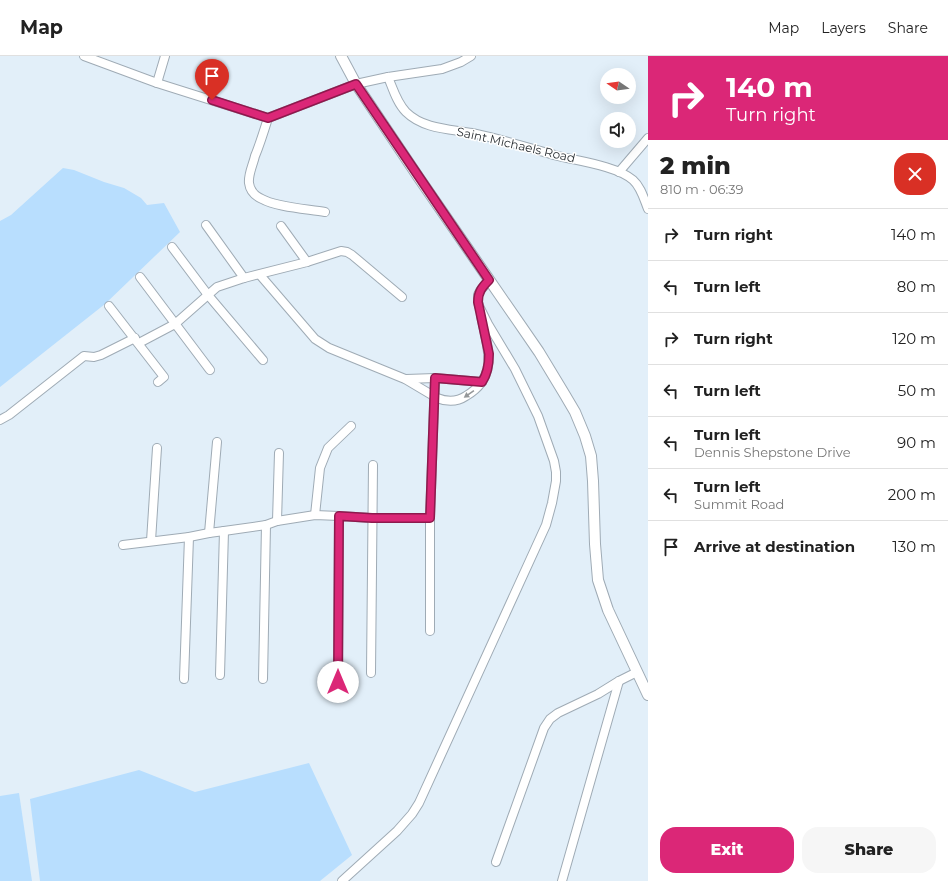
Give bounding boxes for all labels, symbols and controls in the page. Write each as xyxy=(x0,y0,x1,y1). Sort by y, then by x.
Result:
text: Map xyxy=(20,16,63,39)
text: Map xyxy=(768,19,799,37)
text: Layers xyxy=(821,19,866,37)
text: Share xyxy=(888,19,928,37)
pin xyxy=(195,59,229,100)
icon: arrive xyxy=(201,65,223,87)
north arrow xyxy=(600,68,636,104)
map controls xyxy=(600,68,636,148)
text: 140 m xyxy=(726,70,813,104)
icon: right xyxy=(660,72,712,124)
text: Turn right xyxy=(726,104,816,126)
button: sound xyxy=(600,112,636,148)
street label: Saint Michaels Road xyxy=(455,124,577,165)
text: 2 min xyxy=(660,151,731,180)
button: close xyxy=(894,153,936,195)
text: 810 m · 06:39 xyxy=(660,181,743,197)
icon: right xyxy=(660,224,682,246)
text: Turn right xyxy=(694,225,773,244)
text: 140 m xyxy=(891,225,936,244)
icon: left xyxy=(660,276,682,298)
text: Turn left xyxy=(694,277,761,296)
text: 80 m xyxy=(897,277,936,296)
icon: right xyxy=(660,328,682,350)
text: Turn right xyxy=(694,329,773,348)
text: 120 m xyxy=(892,329,936,348)
icon: left xyxy=(660,380,682,402)
text: Turn left xyxy=(694,381,761,400)
text: 50 m xyxy=(898,381,936,400)
one-way arrow xyxy=(464,390,474,398)
text: Turn left xyxy=(694,425,761,444)
icon: left xyxy=(660,432,682,454)
text: 90 m xyxy=(897,433,936,452)
text: Dennis Shepstone Drive xyxy=(694,444,851,460)
text: Turn left xyxy=(694,477,761,496)
icon: left xyxy=(660,484,682,506)
text: 200 m xyxy=(888,485,936,504)
text: Summit Road xyxy=(694,496,784,512)
icon: arrive xyxy=(660,536,682,558)
text: Arrive at destination xyxy=(694,537,855,556)
text: 130 m xyxy=(892,537,936,556)
position arrow xyxy=(317,661,359,703)
button: Exit xyxy=(660,827,794,873)
button: Share xyxy=(802,827,936,873)

